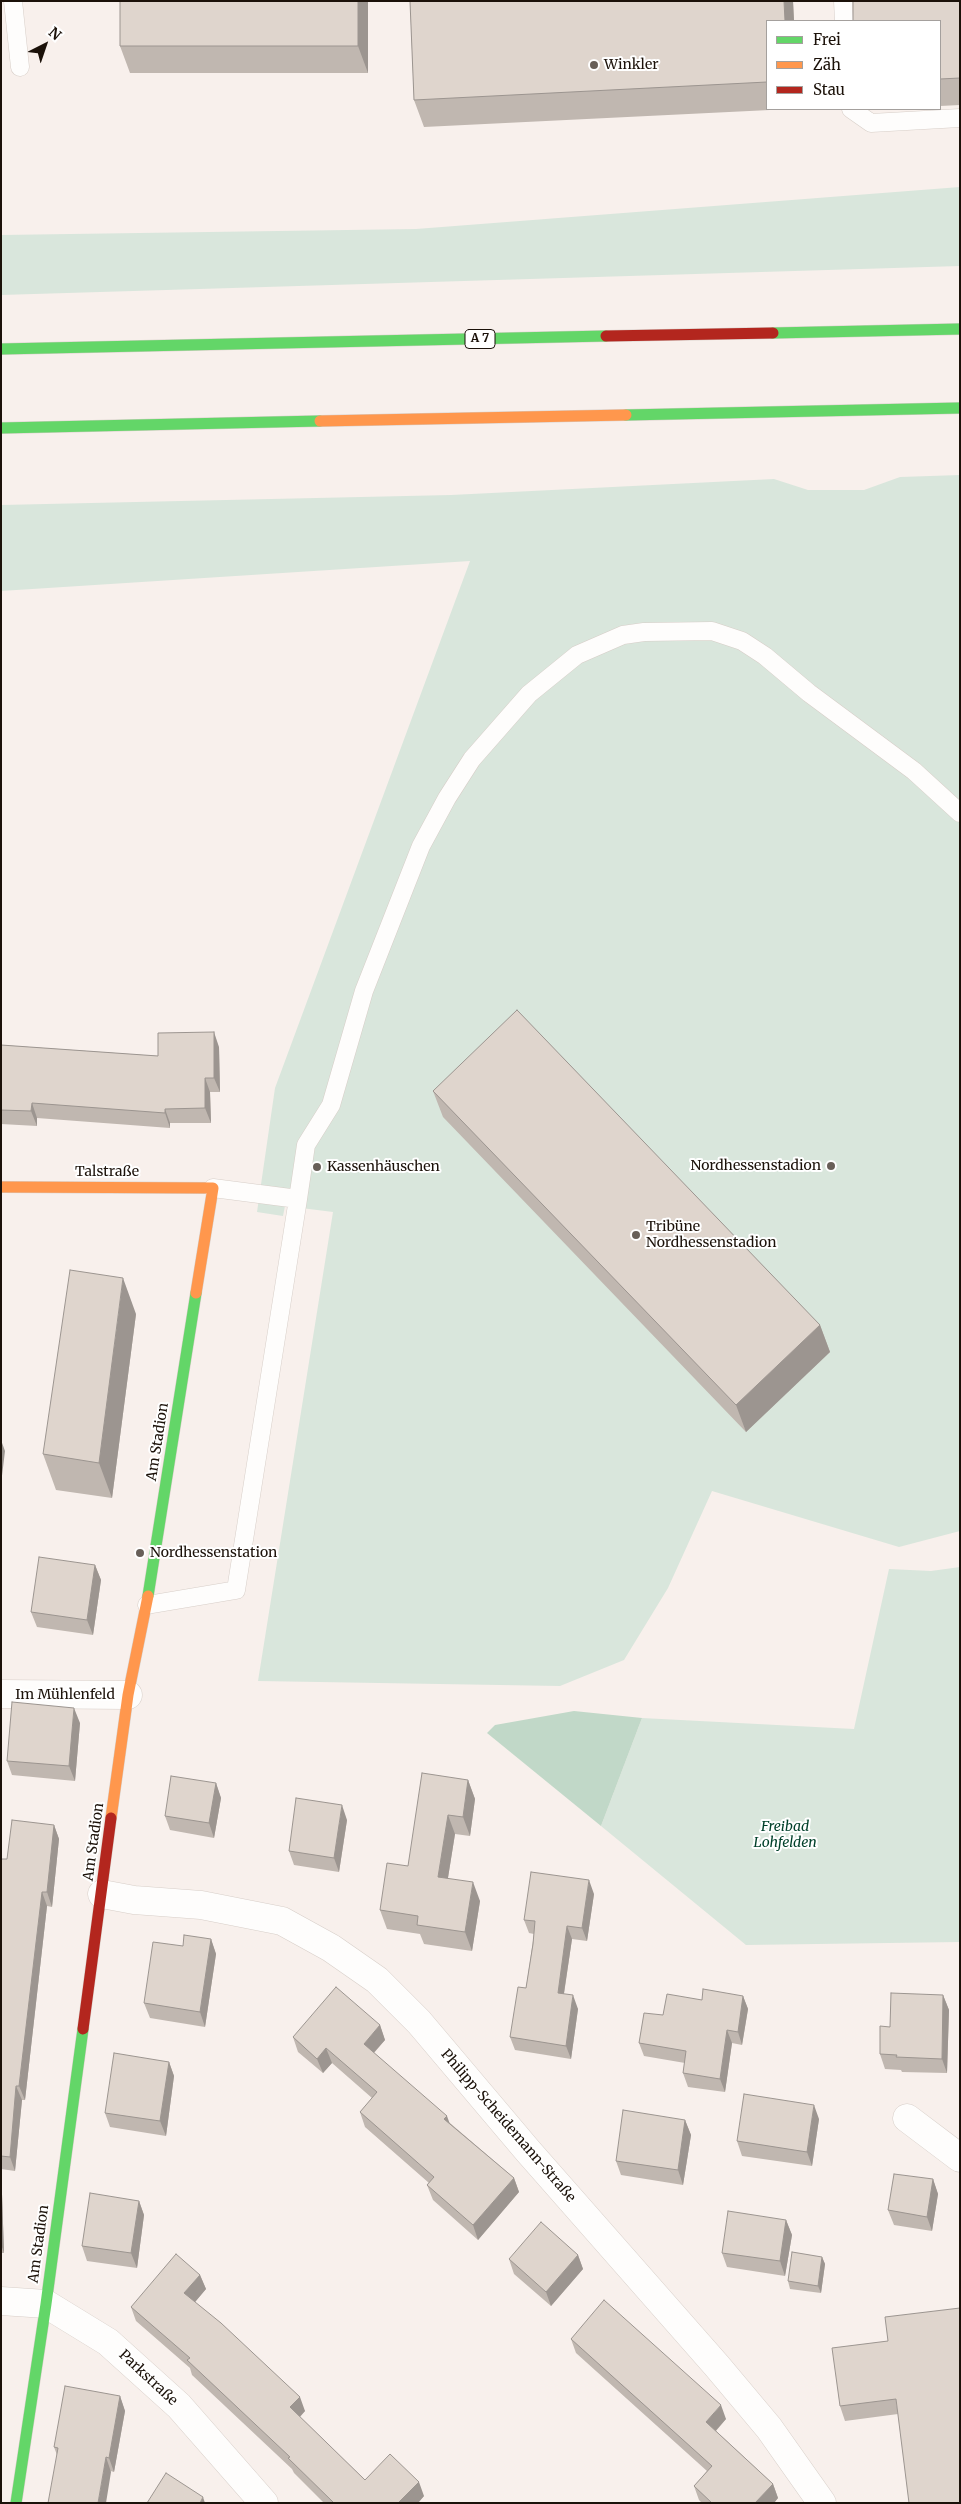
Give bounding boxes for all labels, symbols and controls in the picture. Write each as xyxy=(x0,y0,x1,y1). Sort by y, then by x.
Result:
north arrow xyxy=(20,20,70,70)
legend xyxy=(766,20,941,110)
text: N xyxy=(45,23,65,44)
text: Frei xyxy=(813,30,841,49)
text: Zäh xyxy=(813,55,841,74)
place label: Winkler xyxy=(604,57,659,73)
marker: Winkler xyxy=(588,59,600,71)
text: Stau xyxy=(813,80,845,99)
road number: A 7 xyxy=(465,329,495,348)
place label: Nordhessenstadion xyxy=(691,1158,821,1174)
place label: Kassenhäuschen xyxy=(327,1159,440,1175)
marker: Nordhessenstadion xyxy=(825,1160,837,1172)
marker: Kassenhäuschen xyxy=(311,1161,323,1173)
street label: Talstraße xyxy=(75,1164,139,1180)
place label: Tribüne Nordhessenstadion xyxy=(646,1219,776,1252)
marker: Tribüne Nordhessenstadion xyxy=(630,1229,642,1241)
street label: Am Stadion xyxy=(144,1402,172,1482)
place label: Nordhessenstation xyxy=(150,1545,277,1561)
marker: Nordhessenstation xyxy=(134,1547,146,1559)
street label: Im Mühlenfeld xyxy=(15,1687,115,1703)
street label: Am Stadion xyxy=(80,1802,108,1882)
park label: Freibad Lohfelden xyxy=(753,1819,817,1851)
street label: Philipp-Scheidemann-Straße xyxy=(437,2046,579,2206)
street label: Am Stadion xyxy=(25,2204,53,2284)
street label: Parkstraße xyxy=(115,2347,181,2409)

